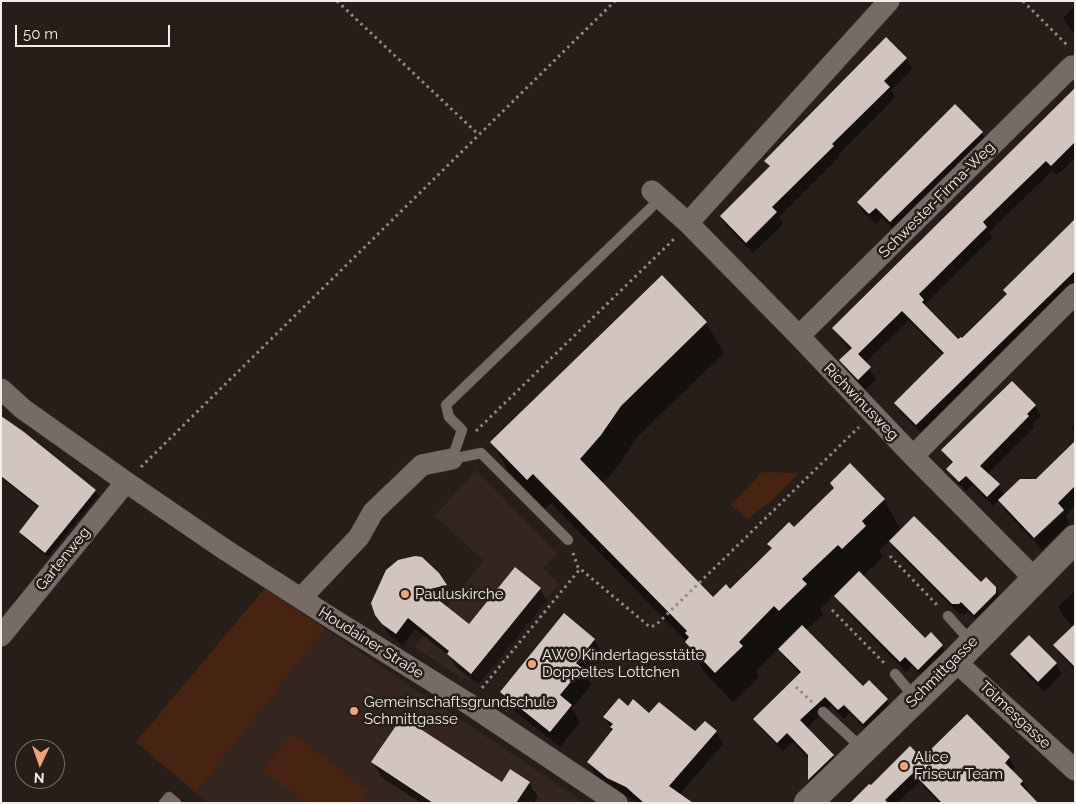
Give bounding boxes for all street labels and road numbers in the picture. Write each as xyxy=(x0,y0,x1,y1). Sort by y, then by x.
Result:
street label: Schwester-Firma-Weg xyxy=(875,138,999,262)
street label: Richwinusweg xyxy=(820,360,902,444)
street label: Gartenweg xyxy=(32,524,94,594)
street label: Houdainer Straße xyxy=(315,603,427,683)
street label: Schmittgasse xyxy=(902,632,982,712)
street label: Tölmesgasse xyxy=(976,677,1054,753)

